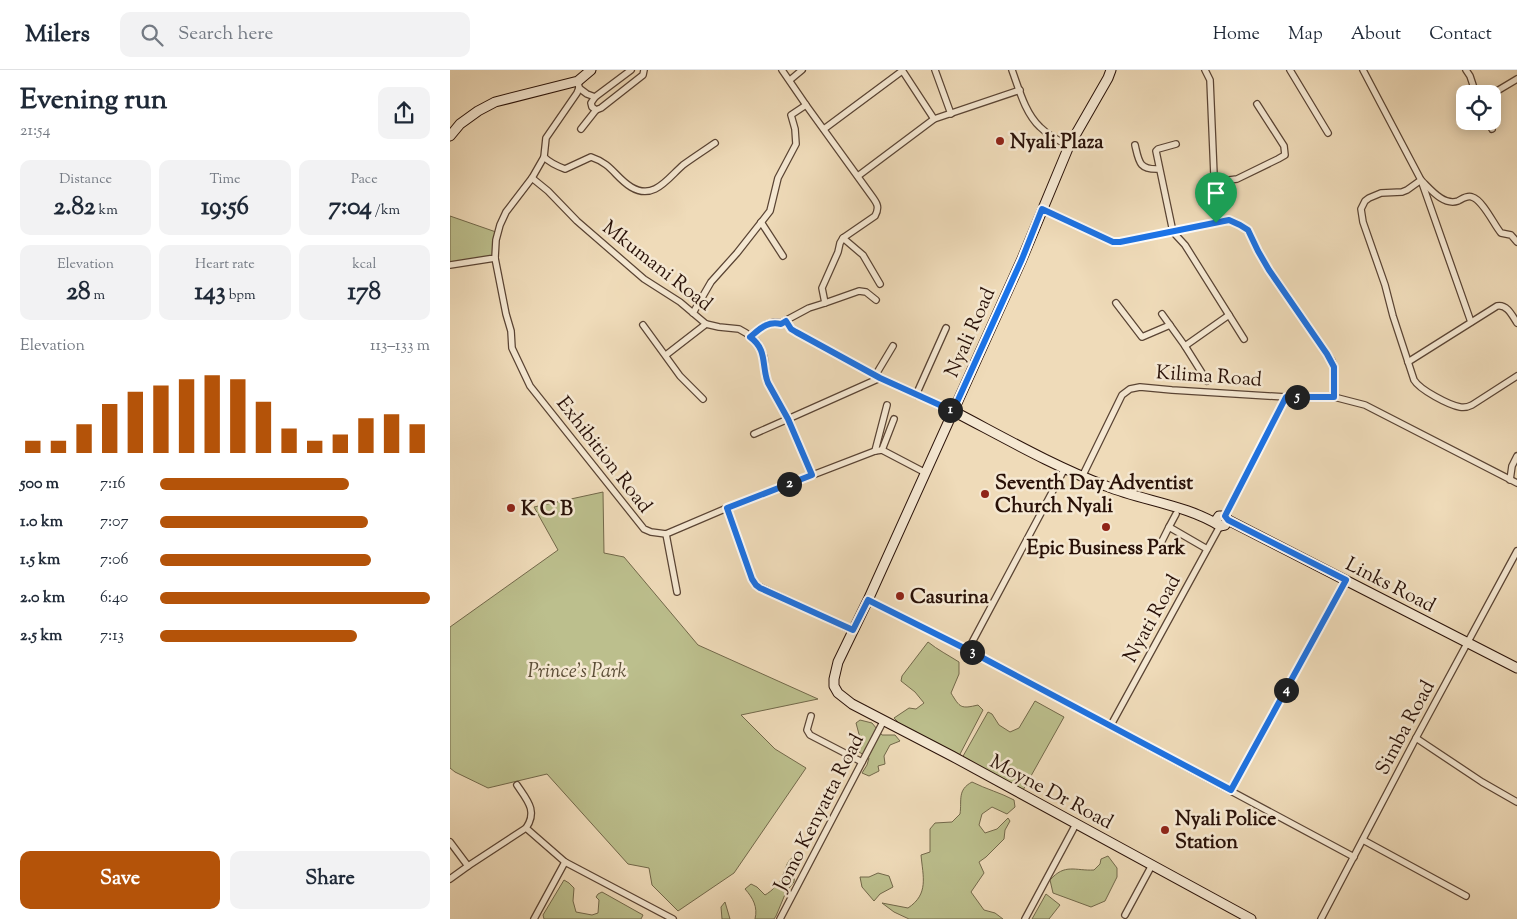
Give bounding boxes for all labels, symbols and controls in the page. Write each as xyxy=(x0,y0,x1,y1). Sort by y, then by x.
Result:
search box xyxy=(120,12,470,57)
text: Milers xyxy=(25,18,90,52)
icon: search xyxy=(138,21,166,49)
text: Search here xyxy=(178,21,273,48)
text: Home xyxy=(1213,22,1260,48)
text: Map xyxy=(1288,22,1323,48)
text: About xyxy=(1351,22,1401,48)
text: Contact xyxy=(1429,22,1492,48)
text: Evening run xyxy=(20,81,167,121)
map controls xyxy=(1456,85,1501,130)
button: locate xyxy=(1456,85,1501,130)
button: share xyxy=(378,87,430,139)
text: 21:54 xyxy=(20,120,51,143)
place label: Nyali Plaza xyxy=(1010,129,1104,158)
marker: Nyali Plaza xyxy=(994,135,1006,147)
text: Distance xyxy=(59,170,112,190)
text: Time xyxy=(209,170,241,190)
text: Pace xyxy=(351,170,378,190)
pin xyxy=(1195,172,1237,223)
icon: arrive xyxy=(1202,179,1230,207)
text: 2.82 xyxy=(54,190,96,226)
text: 19:56 xyxy=(201,190,249,226)
text: 7:04 xyxy=(328,190,372,226)
text: km xyxy=(96,201,118,221)
text: /km xyxy=(372,201,400,221)
street label: Mkumani Road xyxy=(595,215,718,319)
text: Elevation xyxy=(57,255,114,275)
text: Heart rate xyxy=(195,255,255,275)
text: kcal xyxy=(352,255,376,275)
text: 28 xyxy=(66,275,90,311)
text: 143 xyxy=(194,275,226,311)
text: 178 xyxy=(348,275,381,311)
street label: Nyali Road xyxy=(939,283,1004,383)
text: m xyxy=(90,286,105,306)
text: bpm xyxy=(226,286,256,306)
text: Elevation xyxy=(20,335,85,358)
text: 113–133 m xyxy=(370,335,430,358)
street label: Kilima Road xyxy=(1155,359,1263,396)
pin: 5 xyxy=(1284,384,1310,410)
text: 5 xyxy=(1295,387,1300,407)
street label: Exhibition Road xyxy=(548,391,658,520)
pin: 1 xyxy=(938,398,962,422)
text: 1 xyxy=(948,400,953,420)
place label: Seventh Day Adventist Church Nyali xyxy=(995,470,1193,522)
pin: 2 xyxy=(776,472,802,496)
text: 500 m xyxy=(20,473,59,496)
text: 7:16 xyxy=(100,473,126,496)
text: 2 xyxy=(786,474,793,494)
marker: Seventh Day Adventist Church Nyali xyxy=(979,488,991,500)
place label: K C B xyxy=(521,496,573,525)
marker: K C B xyxy=(505,502,517,514)
text: 1.0 km xyxy=(20,511,63,534)
text: 7:07 xyxy=(100,511,129,534)
marker: Epic Business Park xyxy=(1100,521,1112,533)
place label: Epic Business Park xyxy=(1027,535,1186,564)
text: 1.5 km xyxy=(20,549,60,572)
text: 7:06 xyxy=(100,549,128,572)
street label: Links Road xyxy=(1340,551,1440,621)
street label: Nyati Road xyxy=(1117,570,1189,668)
place label: Casurina xyxy=(910,584,989,613)
text: 2.0 km xyxy=(20,587,65,610)
text: 6:40 xyxy=(100,587,128,610)
marker: Casurina xyxy=(894,590,906,602)
text: 2.5 km xyxy=(20,625,62,648)
text: 7:13 xyxy=(100,625,124,648)
pin: 3 xyxy=(960,640,984,664)
text: 3 xyxy=(970,642,975,662)
park label: Prince's Park xyxy=(527,658,627,687)
street label: Simba Road xyxy=(1369,676,1443,781)
pin: 4 xyxy=(1274,678,1298,702)
text: 4 xyxy=(1283,680,1290,700)
street label: Jomo Kenyatta Road xyxy=(767,729,873,898)
street label: Moyne Dr Road xyxy=(984,748,1118,838)
place label: Nyali Police Station xyxy=(1175,806,1276,858)
marker: Nyali Police Station xyxy=(1159,824,1171,836)
button: Save xyxy=(20,851,220,909)
button: Share xyxy=(230,851,430,909)

